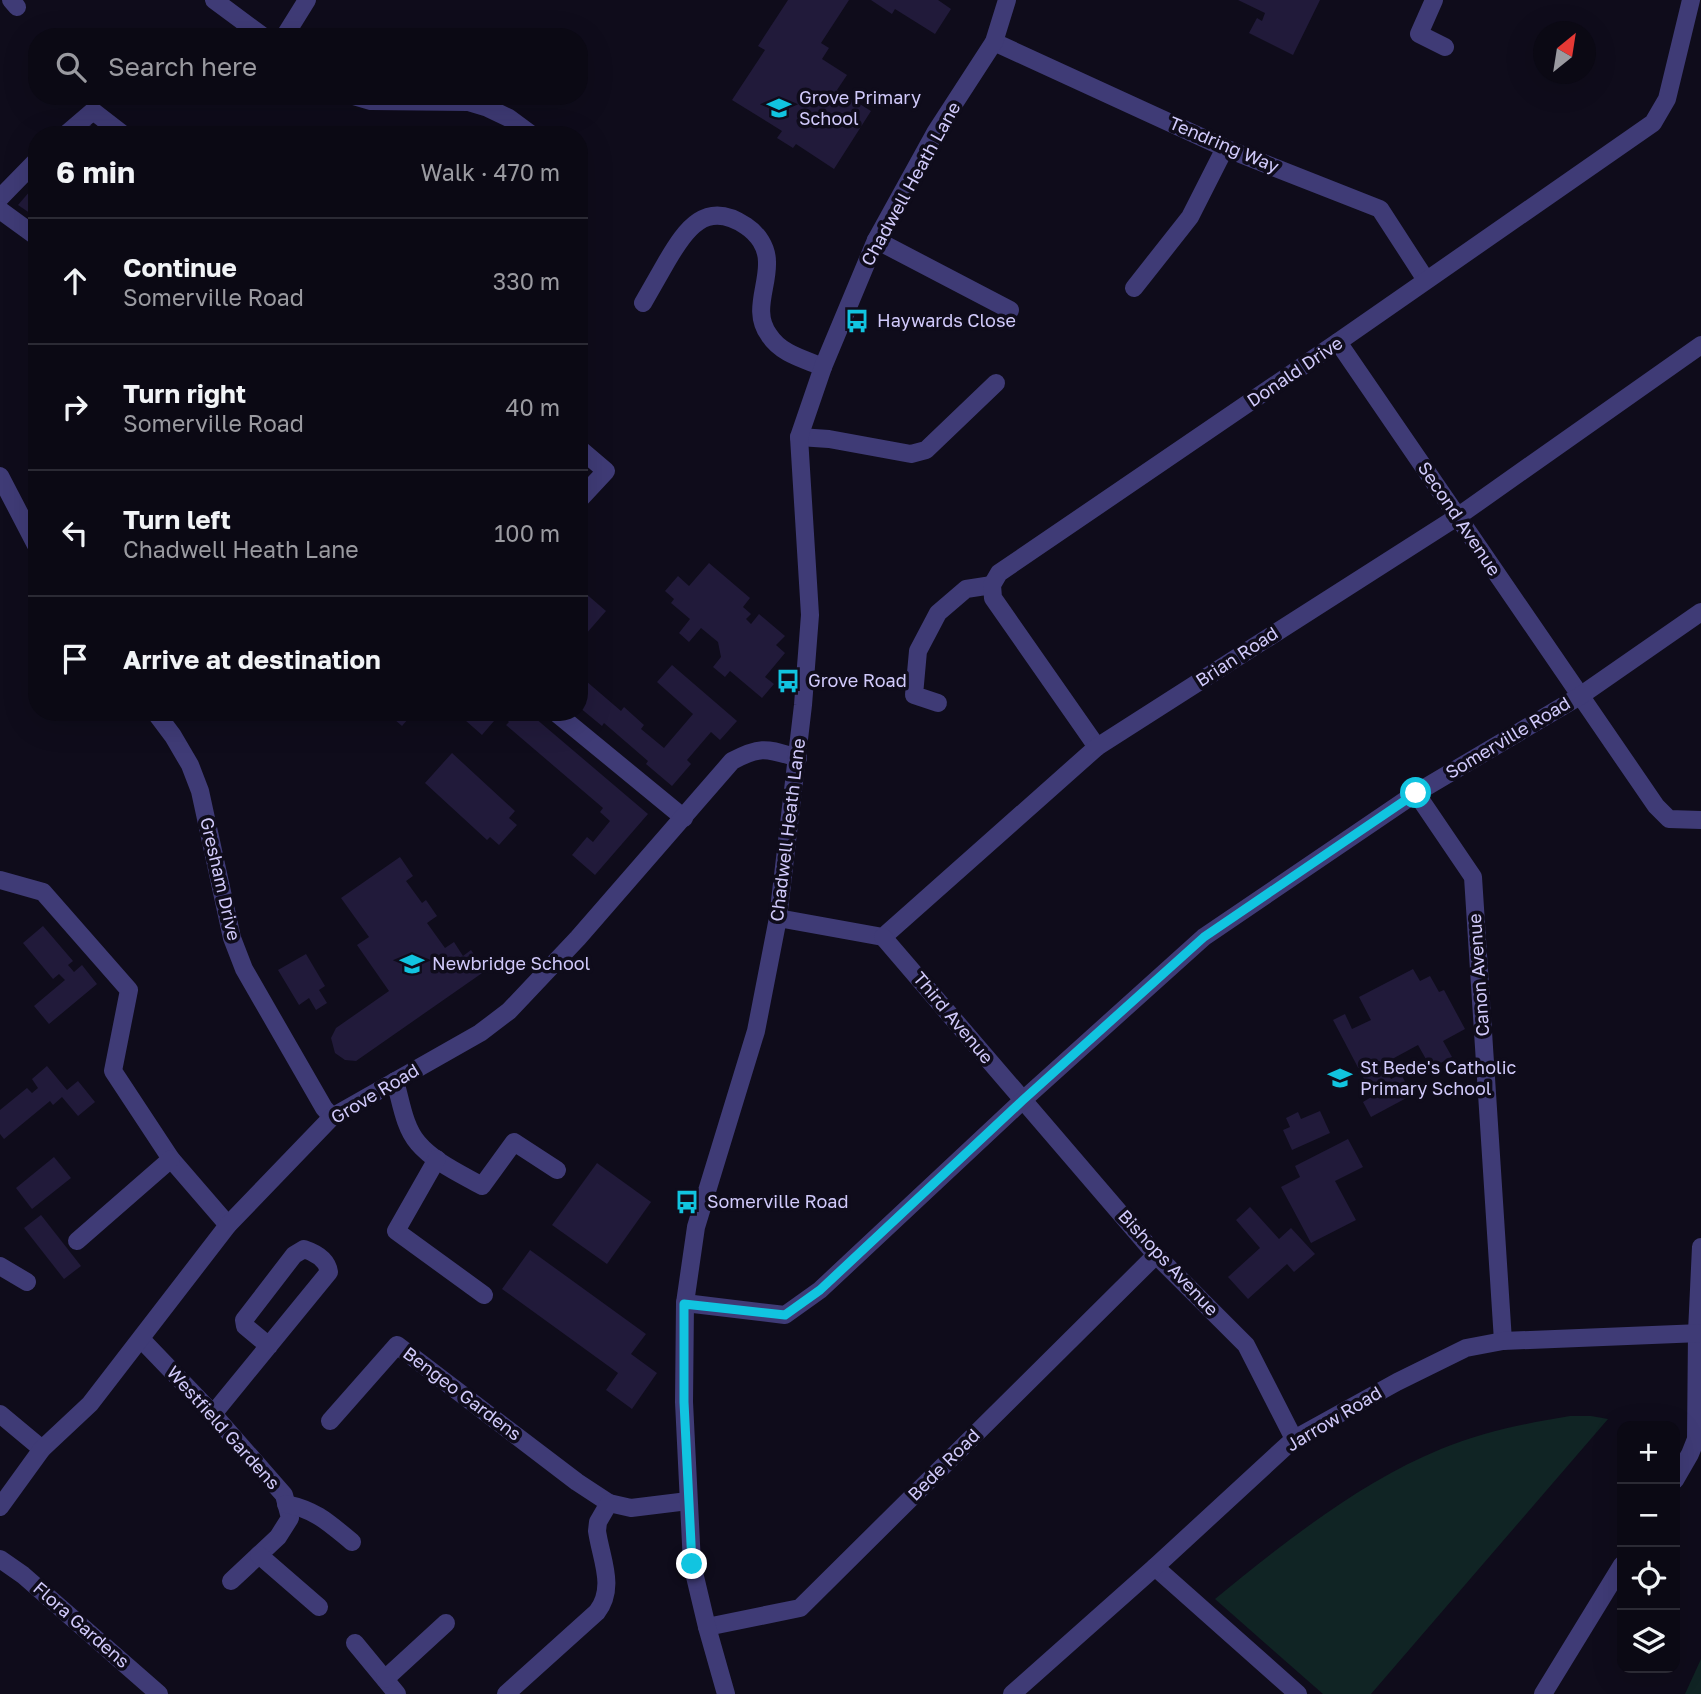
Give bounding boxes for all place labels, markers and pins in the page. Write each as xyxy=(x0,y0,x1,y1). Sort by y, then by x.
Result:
place label: Grove Primary School xyxy=(799,86,921,129)
school or university icon: Grove Primary School xyxy=(765,94,793,122)
bus stop icon: Haywards Close xyxy=(843,307,871,335)
place label: Haywards Close xyxy=(877,309,1016,331)
bus stop icon: Grove Road xyxy=(774,667,802,695)
place label: Grove Road xyxy=(808,669,907,691)
school or university icon: Newbridge School xyxy=(398,950,426,978)
place label: Newbridge School xyxy=(432,952,591,974)
place label: St Bede's Catholic Primary School xyxy=(1360,1056,1517,1099)
school or university icon: St Bede's Catholic Primary School xyxy=(1326,1064,1354,1092)
bus stop icon: Somerville Road xyxy=(673,1188,701,1216)
place label: Somerville Road xyxy=(707,1190,849,1212)

